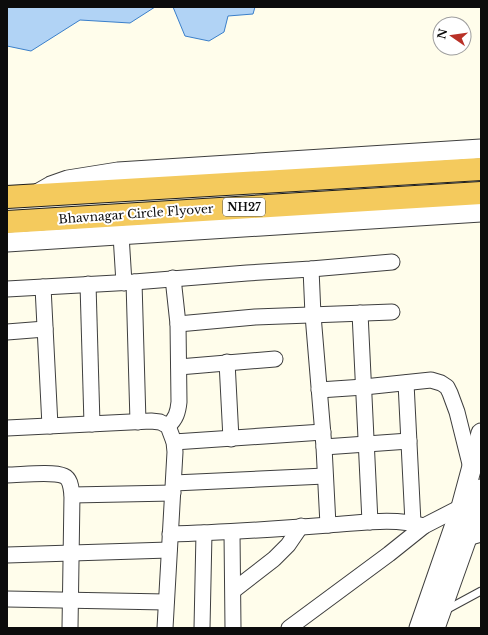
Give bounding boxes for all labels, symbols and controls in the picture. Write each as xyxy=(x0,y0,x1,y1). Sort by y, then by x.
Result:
north arrow xyxy=(432,16,472,56)
text: N xyxy=(434,26,450,40)
road number: NH27 xyxy=(223,198,265,216)
street label: Bhavnagar Circle Flyover xyxy=(58,201,214,226)

